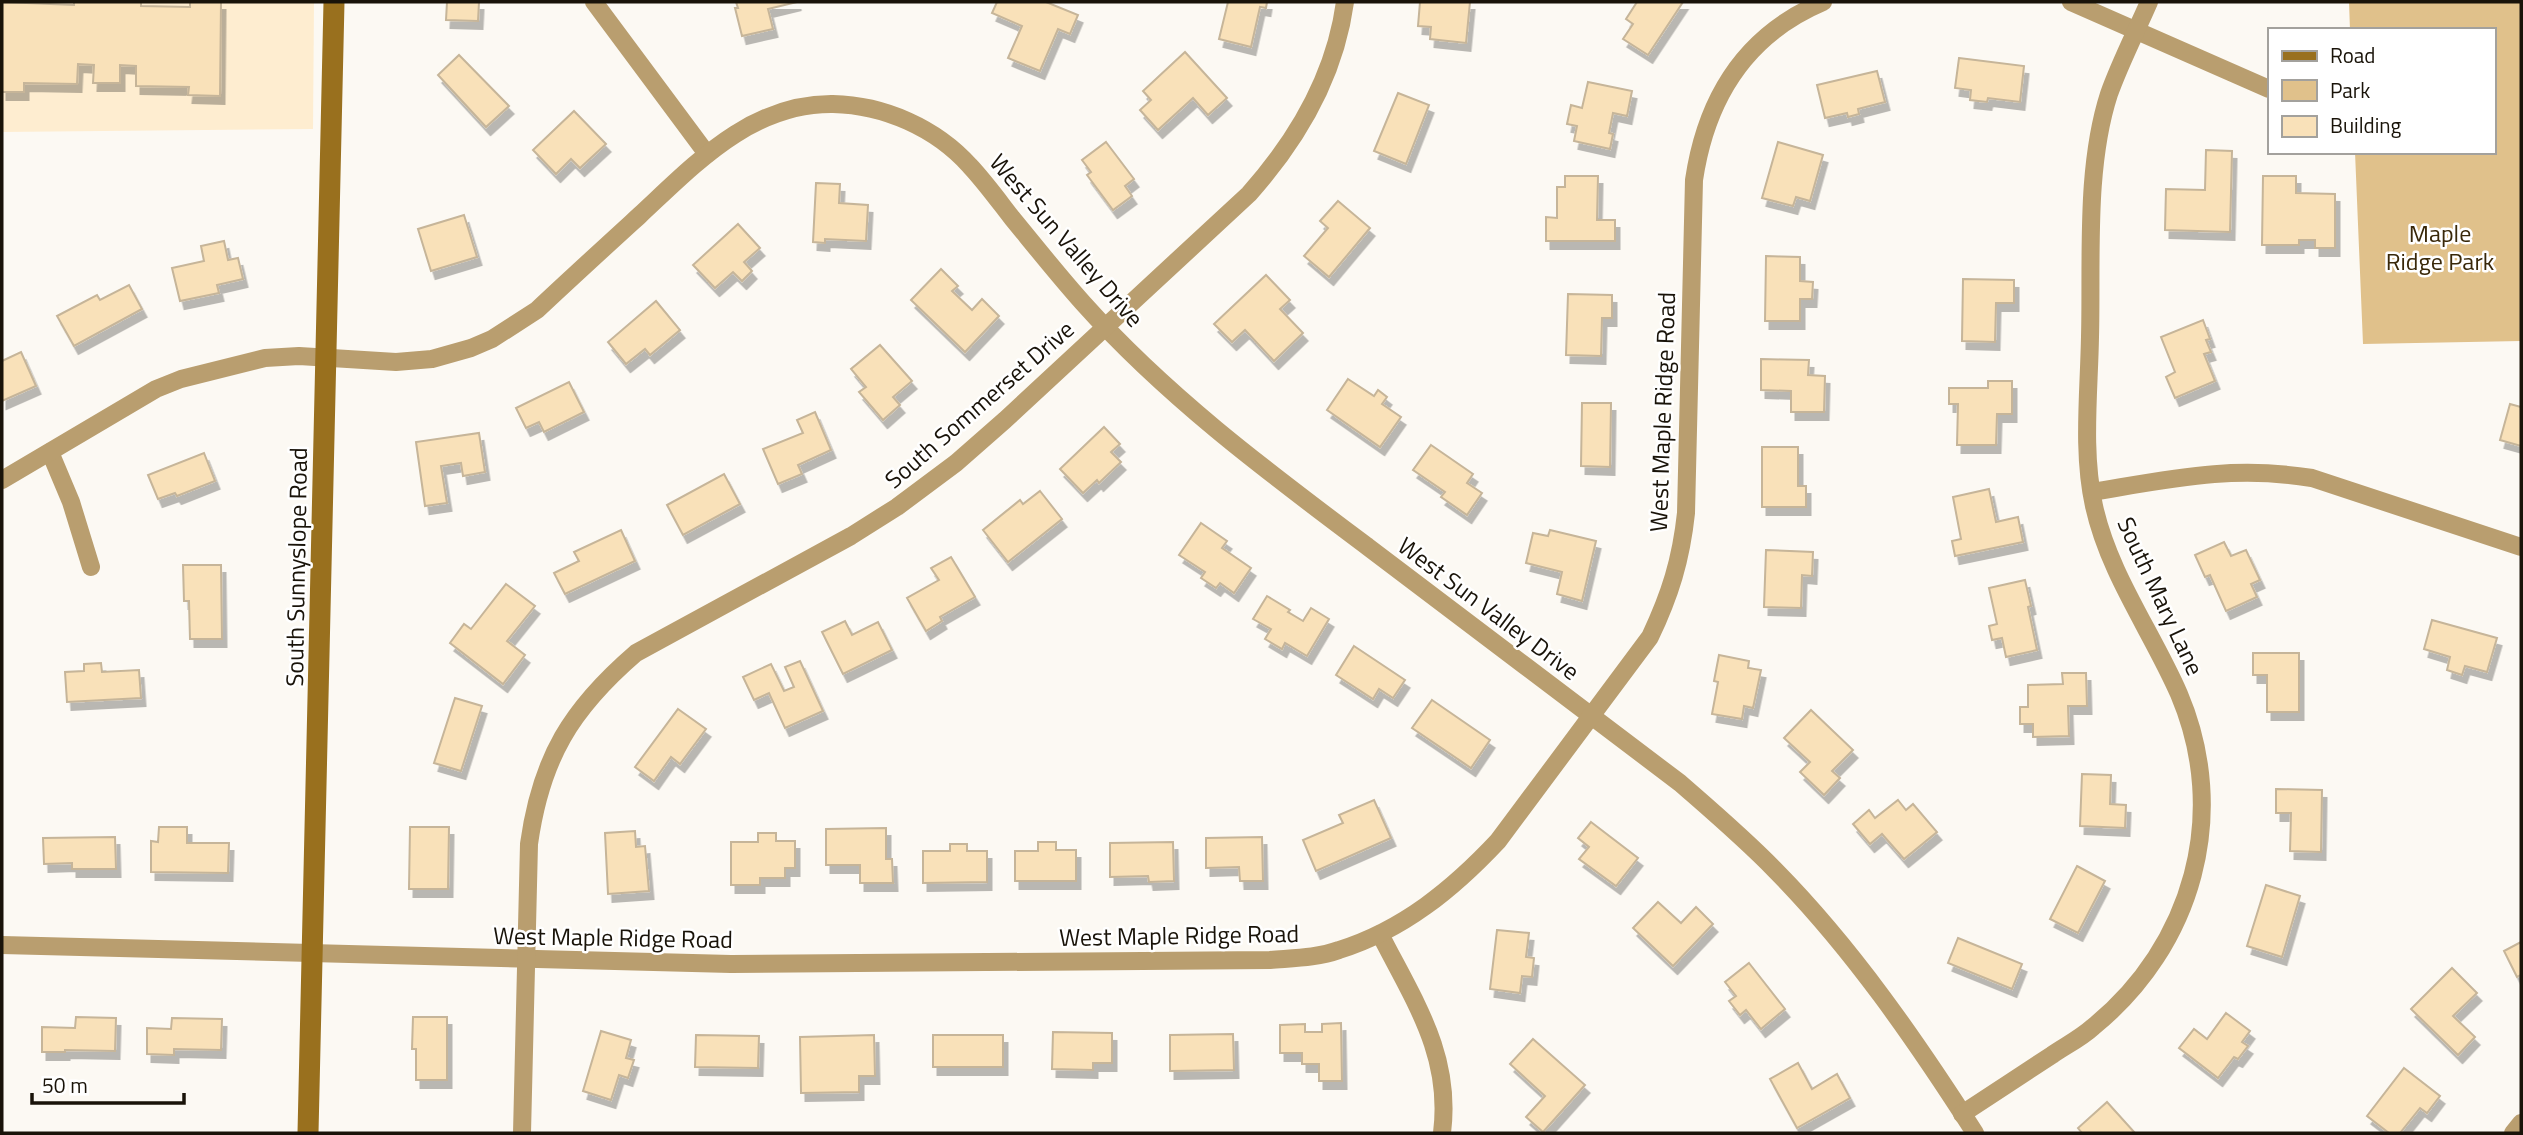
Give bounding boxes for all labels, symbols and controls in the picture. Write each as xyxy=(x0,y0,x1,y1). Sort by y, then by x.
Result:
legend xyxy=(2268,28,2495,154)
text: Road xyxy=(2330,39,2375,71)
text: Park xyxy=(2330,74,2370,106)
text: Building xyxy=(2330,109,2402,141)
street label: West Sun Valley Drive xyxy=(981,145,1153,335)
park label: Maple Ridge Park xyxy=(2386,215,2495,279)
street label: West Maple Ridge Road xyxy=(1640,291,1684,533)
street label: South Sommerset Drive xyxy=(876,311,1082,497)
street label: South Sunnyslope Road xyxy=(276,447,316,687)
street label: South Mary Lane xyxy=(2109,511,2213,681)
street label: West Sun Valley Drive xyxy=(1391,528,1587,688)
street label: West Maple Ridge Road xyxy=(1059,915,1299,955)
street label: West Maple Ridge Road xyxy=(493,917,733,957)
scale bar xyxy=(32,1062,184,1106)
text: 50 m xyxy=(42,1069,88,1101)

